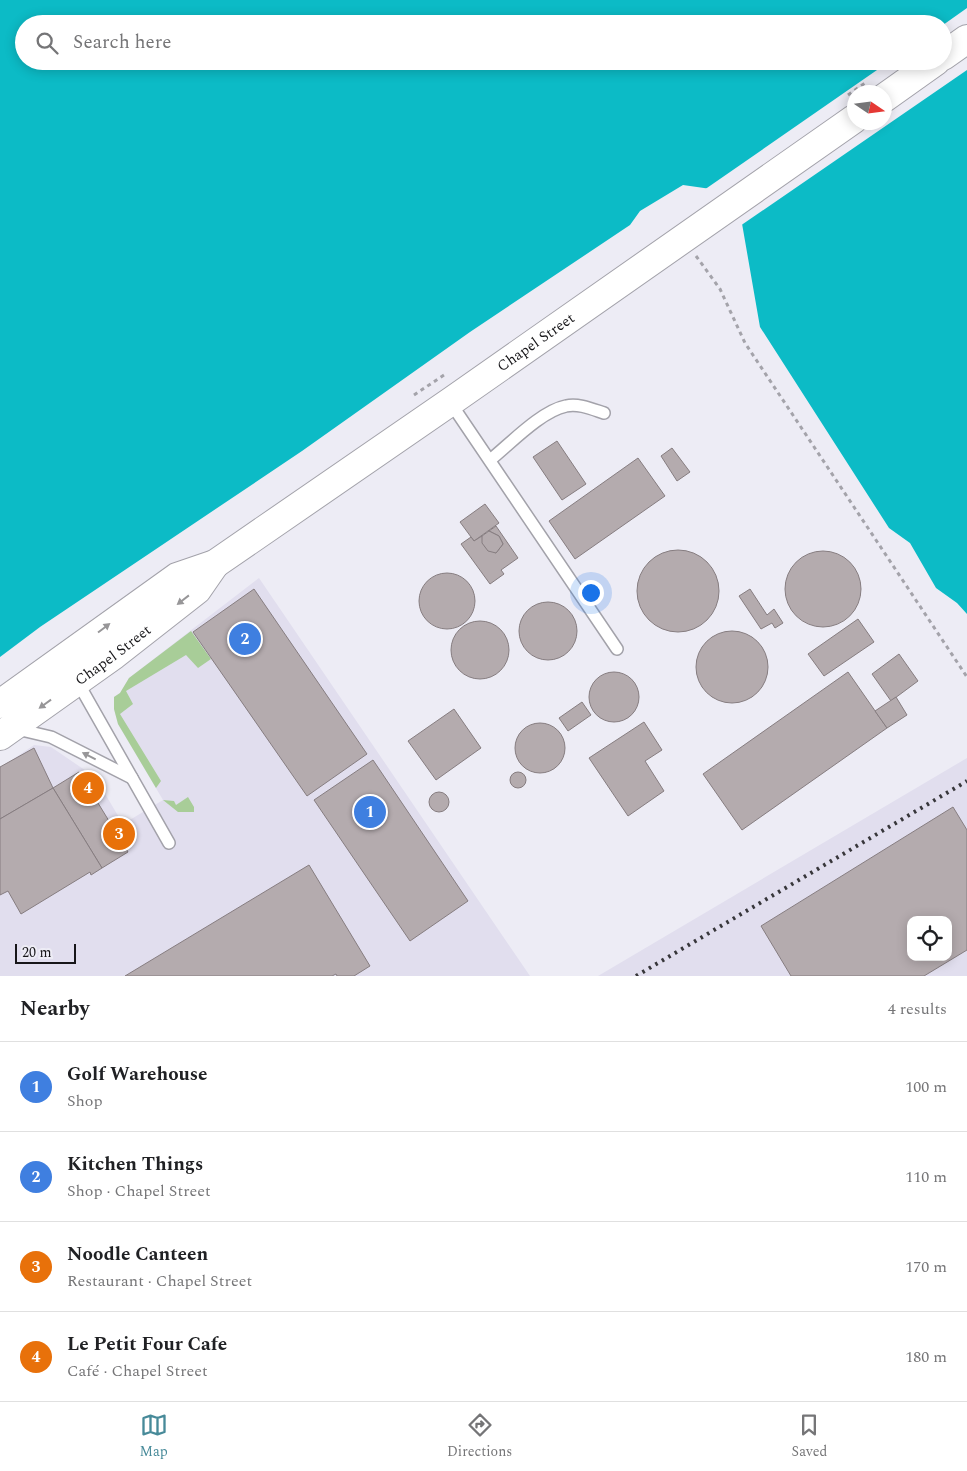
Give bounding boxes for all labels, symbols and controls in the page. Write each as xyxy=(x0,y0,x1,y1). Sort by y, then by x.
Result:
search box xyxy=(15,15,952,70)
text: Search here xyxy=(73,28,172,57)
icon: search xyxy=(33,29,61,57)
north arrow xyxy=(847,85,892,130)
street label: Chapel Street xyxy=(492,307,580,378)
your location xyxy=(578,580,604,606)
one-way arrow xyxy=(177,595,190,606)
street label: Chapel Street xyxy=(70,619,156,691)
pin: 2 xyxy=(229,620,261,658)
one-way arrow xyxy=(97,623,111,633)
one-way arrow xyxy=(39,699,52,710)
one-way arrow xyxy=(82,752,96,760)
pin: 4 xyxy=(72,769,104,807)
pin: 1 xyxy=(354,793,386,831)
pin: 3 xyxy=(103,815,135,853)
map controls xyxy=(907,916,952,961)
button: locate xyxy=(907,916,952,961)
scale bar xyxy=(15,941,76,964)
text: 20 m xyxy=(22,942,52,963)
text: Nearby xyxy=(20,993,90,1025)
text: 4 results xyxy=(888,997,947,1021)
text: Golf Warehouse xyxy=(67,1060,208,1089)
text: 1 xyxy=(32,1075,40,1099)
text: 100 m xyxy=(905,1075,947,1099)
text: Shop xyxy=(67,1089,103,1113)
text: Kitchen Things xyxy=(67,1150,203,1179)
text: 2 xyxy=(32,1165,40,1189)
text: 110 m xyxy=(905,1165,947,1189)
text: Shop · Chapel Street xyxy=(67,1179,211,1203)
text: Noodle Canteen xyxy=(67,1240,208,1269)
text: 3 xyxy=(32,1255,40,1279)
text: 170 m xyxy=(905,1255,947,1279)
text: Restaurant · Chapel Street xyxy=(67,1269,252,1293)
text: Le Petit Four Cafe xyxy=(67,1330,227,1359)
text: 4 xyxy=(32,1345,40,1369)
text: 180 m xyxy=(905,1345,947,1369)
text: Café · Chapel Street xyxy=(67,1359,208,1383)
tab: Map xyxy=(140,1411,168,1462)
tab: Directions xyxy=(447,1411,512,1462)
tab: Saved xyxy=(792,1411,827,1462)

